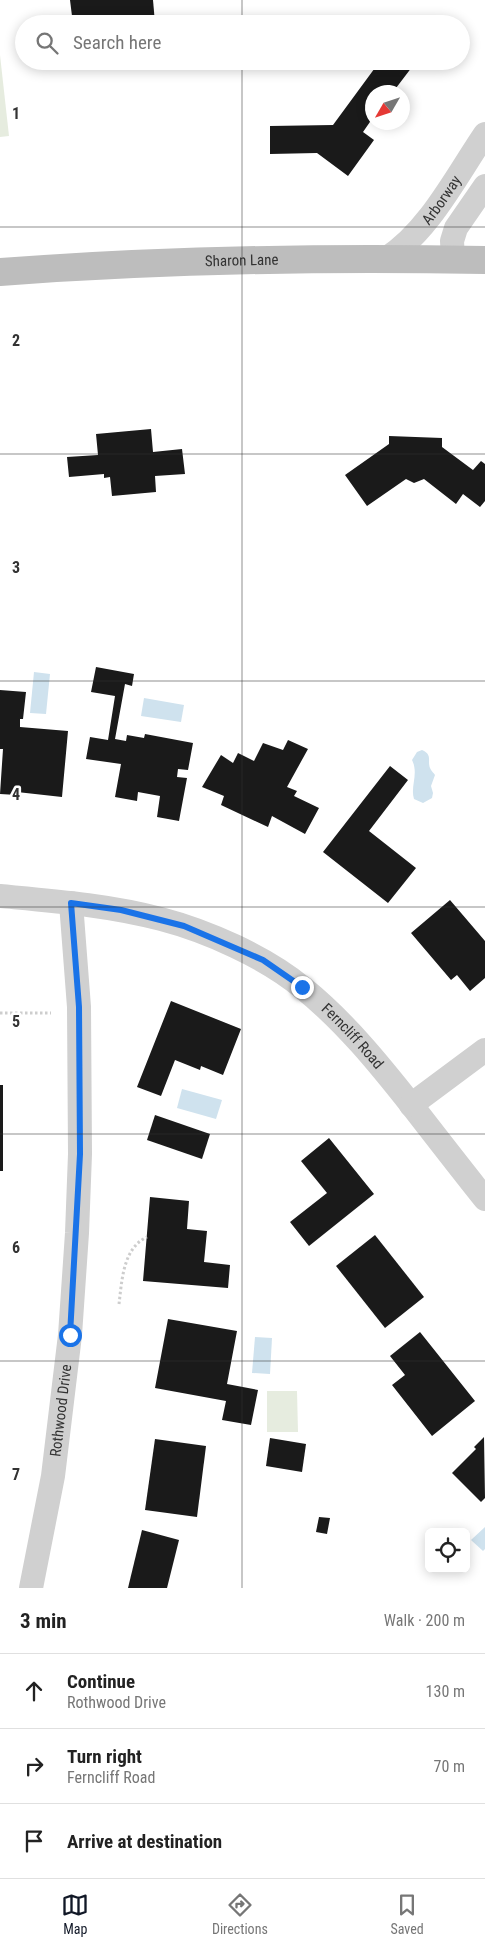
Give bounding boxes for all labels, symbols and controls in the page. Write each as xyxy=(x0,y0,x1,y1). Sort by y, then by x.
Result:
search box xyxy=(15,15,470,70)
icon: search xyxy=(33,29,61,57)
text: Search here xyxy=(73,31,161,54)
north arrow xyxy=(365,85,410,130)
text: 1 xyxy=(12,104,20,123)
street label: Arborway xyxy=(418,172,465,228)
street label: Sharon Lane xyxy=(205,251,279,270)
text: 2 xyxy=(12,331,20,350)
text: 3 xyxy=(12,558,20,577)
text: 4 xyxy=(12,785,20,804)
route end xyxy=(291,976,314,999)
street label: Ferncliff Road xyxy=(318,1000,387,1073)
text: 5 xyxy=(12,1012,20,1031)
text: 6 xyxy=(12,1238,20,1257)
route start xyxy=(59,1324,82,1347)
street label: Rothwood Drive xyxy=(46,1363,75,1458)
text: 7 xyxy=(12,1465,20,1484)
map controls xyxy=(425,1528,470,1573)
button: locate xyxy=(425,1528,470,1573)
text: 3 min xyxy=(20,1609,67,1633)
text: Walk · 200 m xyxy=(384,1611,465,1630)
text: Continue xyxy=(67,1670,135,1693)
icon: ahead xyxy=(20,1677,48,1705)
text: 130 m xyxy=(426,1682,465,1701)
text: Rothwood Drive xyxy=(67,1693,166,1712)
text: Turn right xyxy=(67,1745,142,1768)
icon: right xyxy=(20,1752,48,1780)
text: 70 m xyxy=(433,1757,465,1776)
text: Ferncliff Road xyxy=(67,1768,155,1787)
icon: arrive xyxy=(20,1827,48,1855)
text: Arrive at destination xyxy=(67,1830,222,1853)
tab: Map xyxy=(61,1891,89,1937)
tab: Directions xyxy=(212,1891,268,1937)
tab: Saved xyxy=(390,1891,424,1937)

